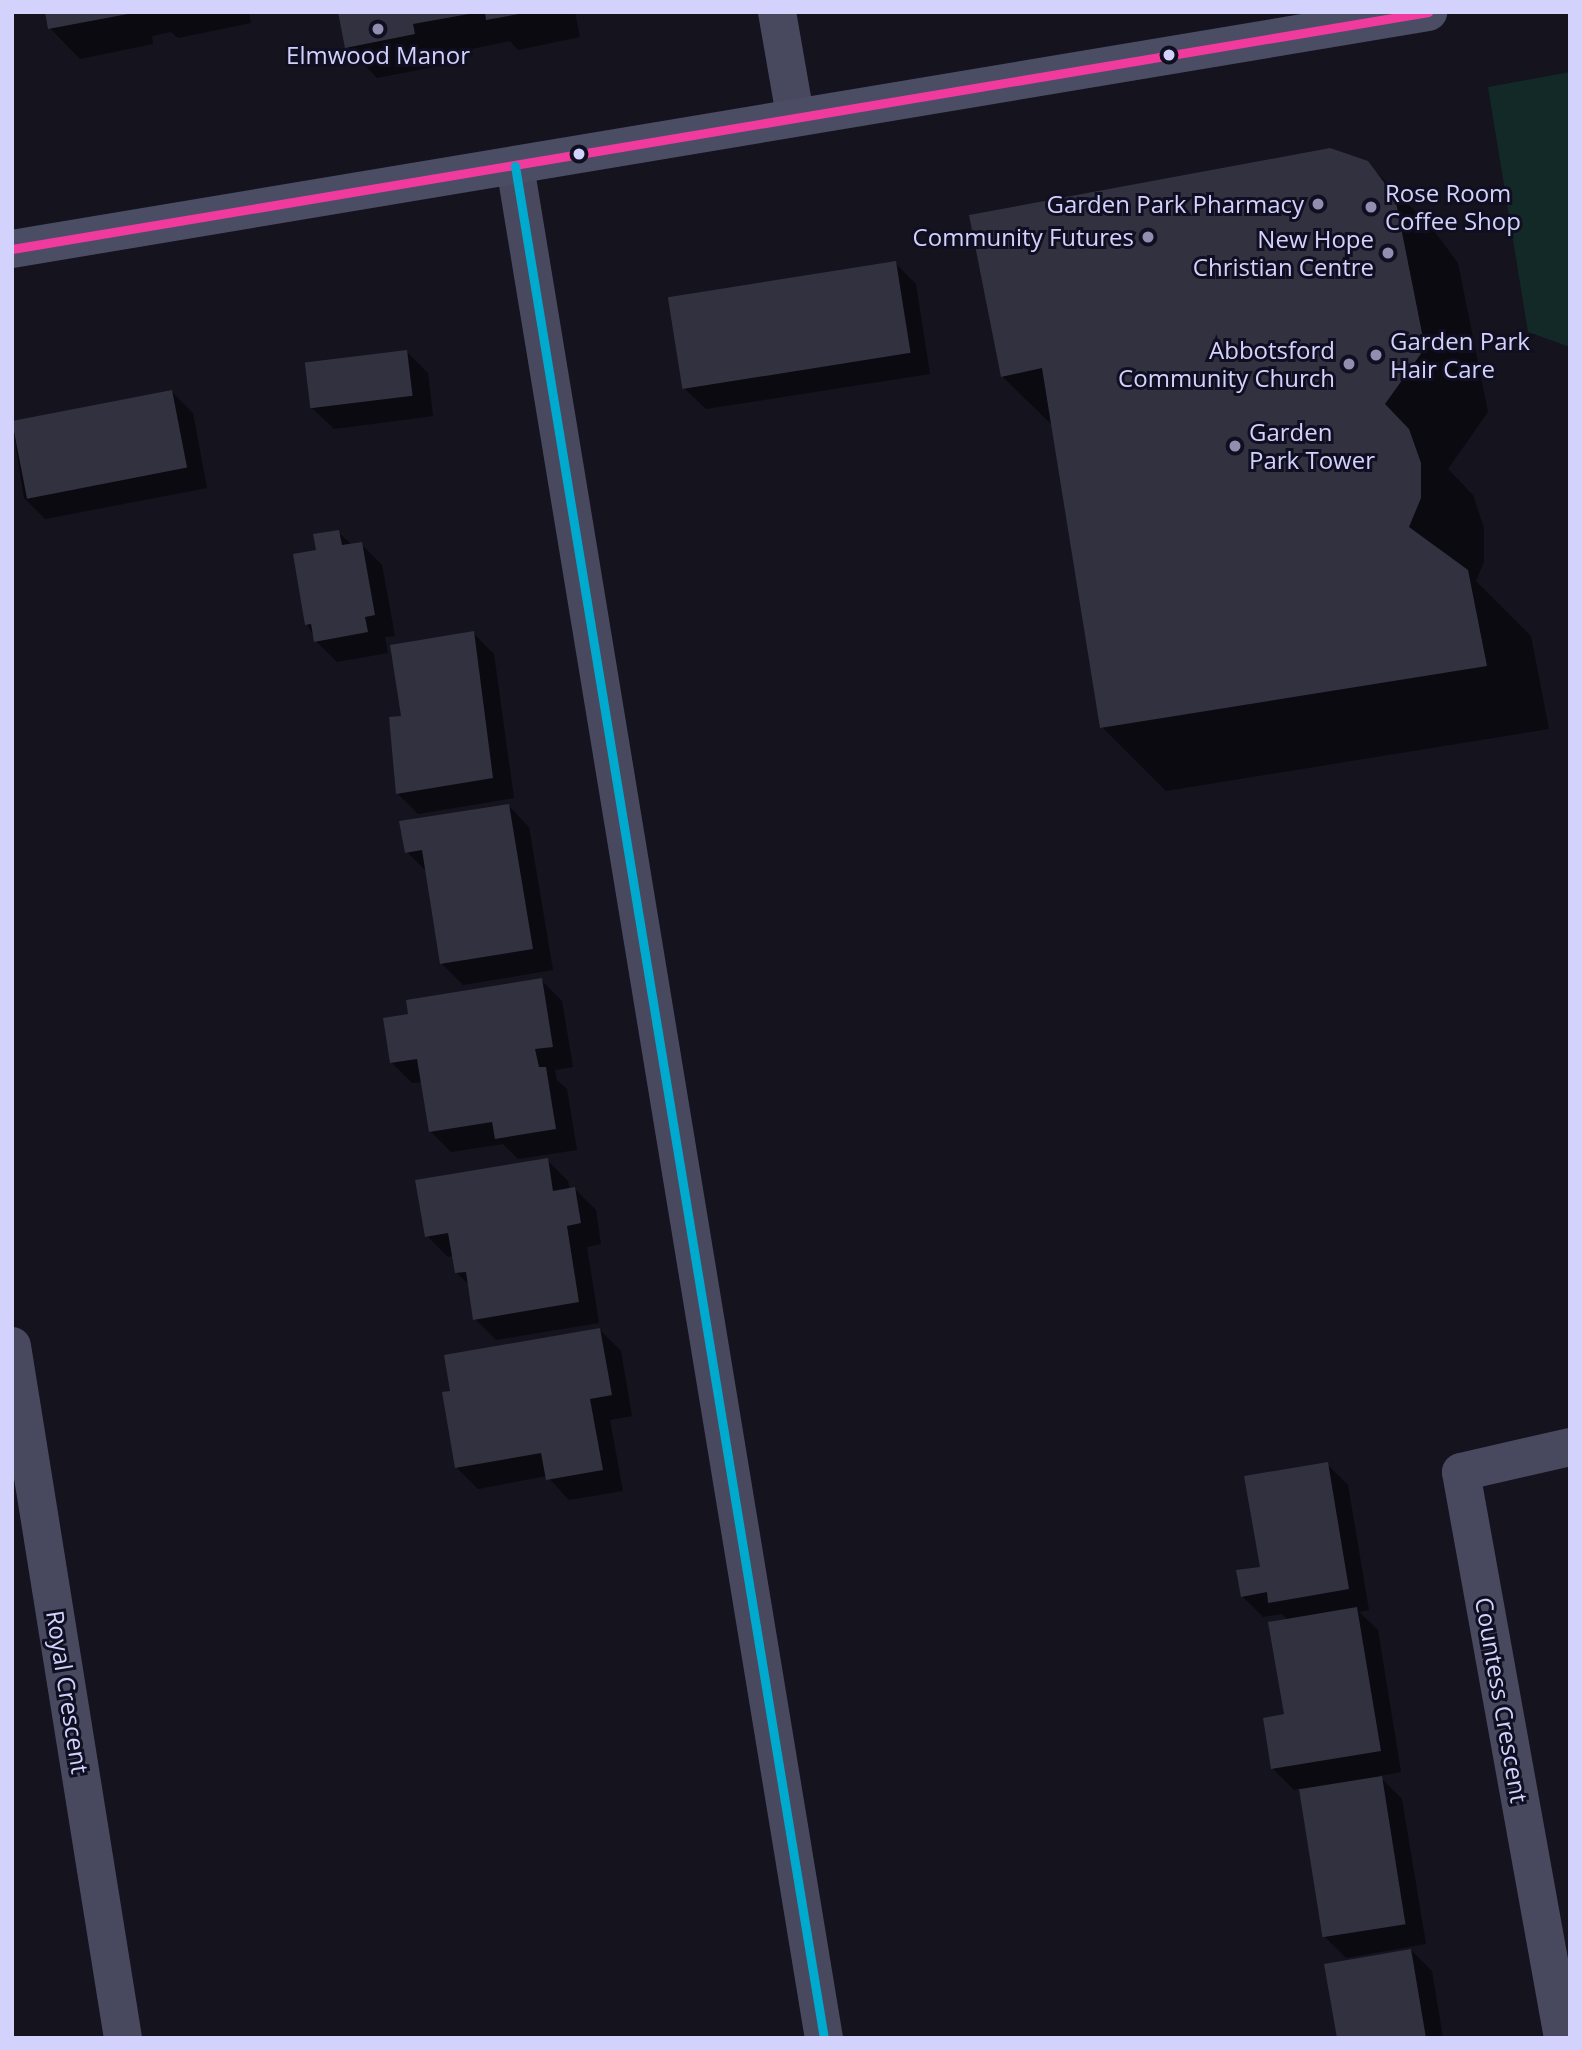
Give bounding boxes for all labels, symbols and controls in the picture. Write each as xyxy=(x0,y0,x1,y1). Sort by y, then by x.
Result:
marker: Elmwood Manor xyxy=(370,21,386,37)
place label: Elmwood Manor xyxy=(286,41,470,69)
unlabelled marker xyxy=(1162,48,1176,62)
unlabelled marker xyxy=(572,147,586,161)
place label: Rose Room Coffee Shop xyxy=(1385,179,1521,235)
place label: Garden Park Pharmacy xyxy=(1046,190,1304,218)
marker: Garden Park Pharmacy xyxy=(1310,196,1326,212)
marker: Rose Room Coffee Shop xyxy=(1363,199,1379,215)
place label: Community Futures xyxy=(913,223,1134,251)
place label: New Hope Christian Centre xyxy=(1193,225,1374,281)
marker: Community Futures xyxy=(1140,229,1156,245)
marker: New Hope Christian Centre xyxy=(1380,245,1396,261)
place label: Garden Park Hair Care xyxy=(1390,327,1530,383)
place label: Abbotsford Community Church xyxy=(1118,336,1335,392)
marker: Garden Park Hair Care xyxy=(1368,347,1384,363)
marker: Abbotsford Community Church xyxy=(1341,356,1357,372)
place label: Garden Park Tower xyxy=(1249,418,1375,474)
marker: Garden Park Tower xyxy=(1227,438,1243,454)
street label: Countess Crescent xyxy=(1470,1595,1534,1805)
street label: Royal Crescent xyxy=(41,1608,95,1776)

